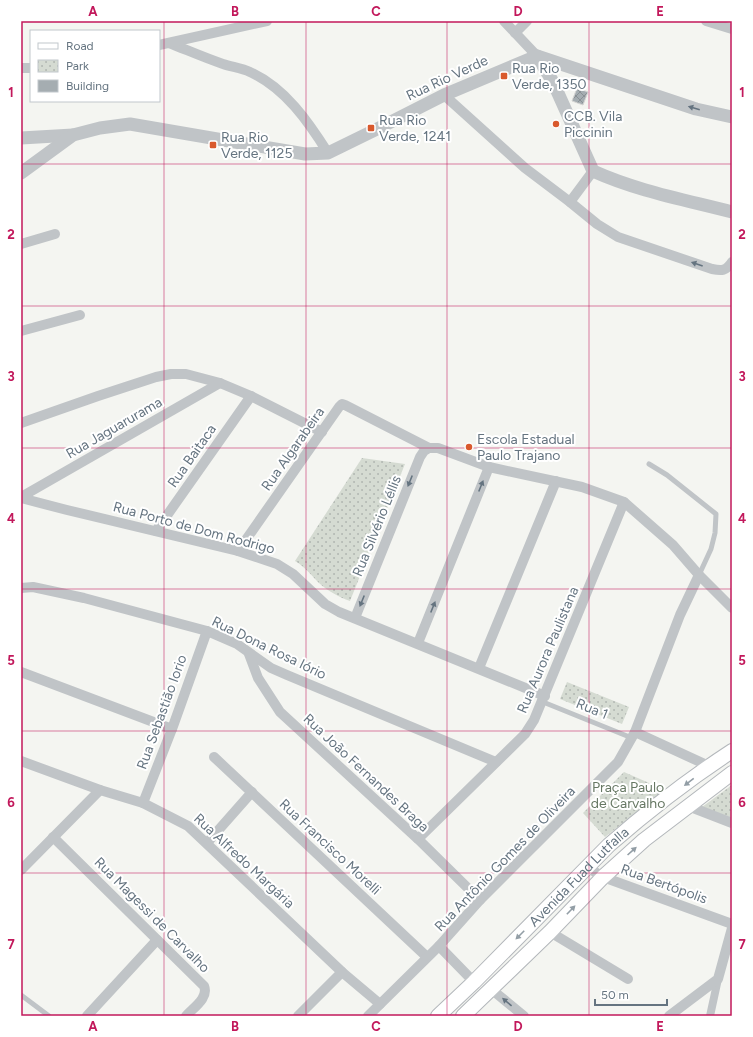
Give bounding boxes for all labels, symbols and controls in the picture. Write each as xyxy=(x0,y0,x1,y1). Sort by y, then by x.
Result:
text: A xyxy=(88,4,98,19)
text: B xyxy=(231,4,239,19)
text: C xyxy=(371,4,381,19)
text: D xyxy=(513,4,523,19)
text: E xyxy=(656,4,664,19)
legend xyxy=(30,30,160,102)
text: Road xyxy=(66,39,94,53)
street label: Rua Rio Verde xyxy=(403,52,491,104)
text: Park xyxy=(66,59,89,73)
place label: Rua Rio Verde, 1350 xyxy=(512,60,586,93)
marker: Rua Rio Verde, 1350 xyxy=(499,71,509,81)
text: Building xyxy=(66,79,109,93)
text: 1 xyxy=(8,85,14,100)
text: 1 xyxy=(739,85,745,100)
one-way arrow xyxy=(688,105,700,111)
place label: CCB. Vila Piccinin xyxy=(564,108,622,141)
place label: Rua Rio Verde, 1241 xyxy=(379,112,451,145)
marker: CCB. Vila Piccinin xyxy=(551,119,561,129)
marker: Rua Rio Verde, 1241 xyxy=(366,123,376,133)
place label: Rua Rio Verde, 1125 xyxy=(221,129,292,162)
marker: Rua Rio Verde, 1125 xyxy=(208,140,218,150)
text: 2 xyxy=(7,227,15,242)
text: 2 xyxy=(738,227,746,242)
one-way arrow xyxy=(691,261,703,267)
text: 3 xyxy=(7,369,15,384)
text: 3 xyxy=(738,369,746,384)
street label: Rua Jaguarurama xyxy=(63,394,165,462)
street label: Rua Algarabeira xyxy=(258,404,328,494)
street label: Rua Baitaca xyxy=(164,421,220,491)
place label: Escola Estadual Paulo Trajano xyxy=(477,431,575,464)
marker: Escola Estadual Paulo Trajano xyxy=(464,442,474,452)
street label: Rua Silvério Léllis xyxy=(349,473,405,579)
one-way arrow xyxy=(407,475,413,486)
one-way arrow xyxy=(479,480,485,492)
street label: Rua Porto de Dom Rodrigo xyxy=(111,498,277,558)
text: 4 xyxy=(7,511,15,526)
text: 4 xyxy=(738,511,746,526)
street label: Rua Aurora Paulistana xyxy=(514,584,582,716)
one-way arrow xyxy=(358,596,364,608)
one-way arrow xyxy=(430,600,436,612)
street label: Rua Dona Rosa Iório xyxy=(209,613,329,683)
street label: Rua Sebastião Iorio xyxy=(133,652,191,772)
text: 5 xyxy=(7,653,15,668)
text: 5 xyxy=(738,653,746,668)
street label: Rua 1 xyxy=(574,695,610,723)
street label: Rua João Fernandes Braga xyxy=(300,710,432,836)
one-way arrow xyxy=(683,777,694,786)
park label: Praça Paulo de Carvalho xyxy=(591,779,665,812)
street label: Rua Antônio Gomes de Oliveira xyxy=(431,783,579,935)
text: 6 xyxy=(7,795,15,810)
text: 6 xyxy=(738,795,746,810)
street label: Rua Francisco Morelli xyxy=(276,796,384,898)
street label: Rua Alfredo Margária xyxy=(190,810,298,912)
street label: Avenida Fuad Lutfalla xyxy=(525,823,632,930)
one-way arrow xyxy=(627,846,637,856)
street label: Rua Magessi de Carvalho xyxy=(91,854,213,976)
street label: Rua Bertópolis xyxy=(618,860,710,908)
one-way arrow xyxy=(566,905,576,915)
one-way arrow xyxy=(515,930,525,940)
text: 7 xyxy=(7,937,15,952)
text: 7 xyxy=(738,937,746,952)
scale bar xyxy=(595,981,667,1007)
text: 50 m xyxy=(601,988,629,1002)
one-way arrow xyxy=(502,998,513,1007)
text: A xyxy=(88,1019,98,1034)
text: B xyxy=(231,1019,239,1034)
text: C xyxy=(371,1019,381,1034)
text: D xyxy=(513,1019,523,1034)
text: E xyxy=(656,1019,664,1034)

